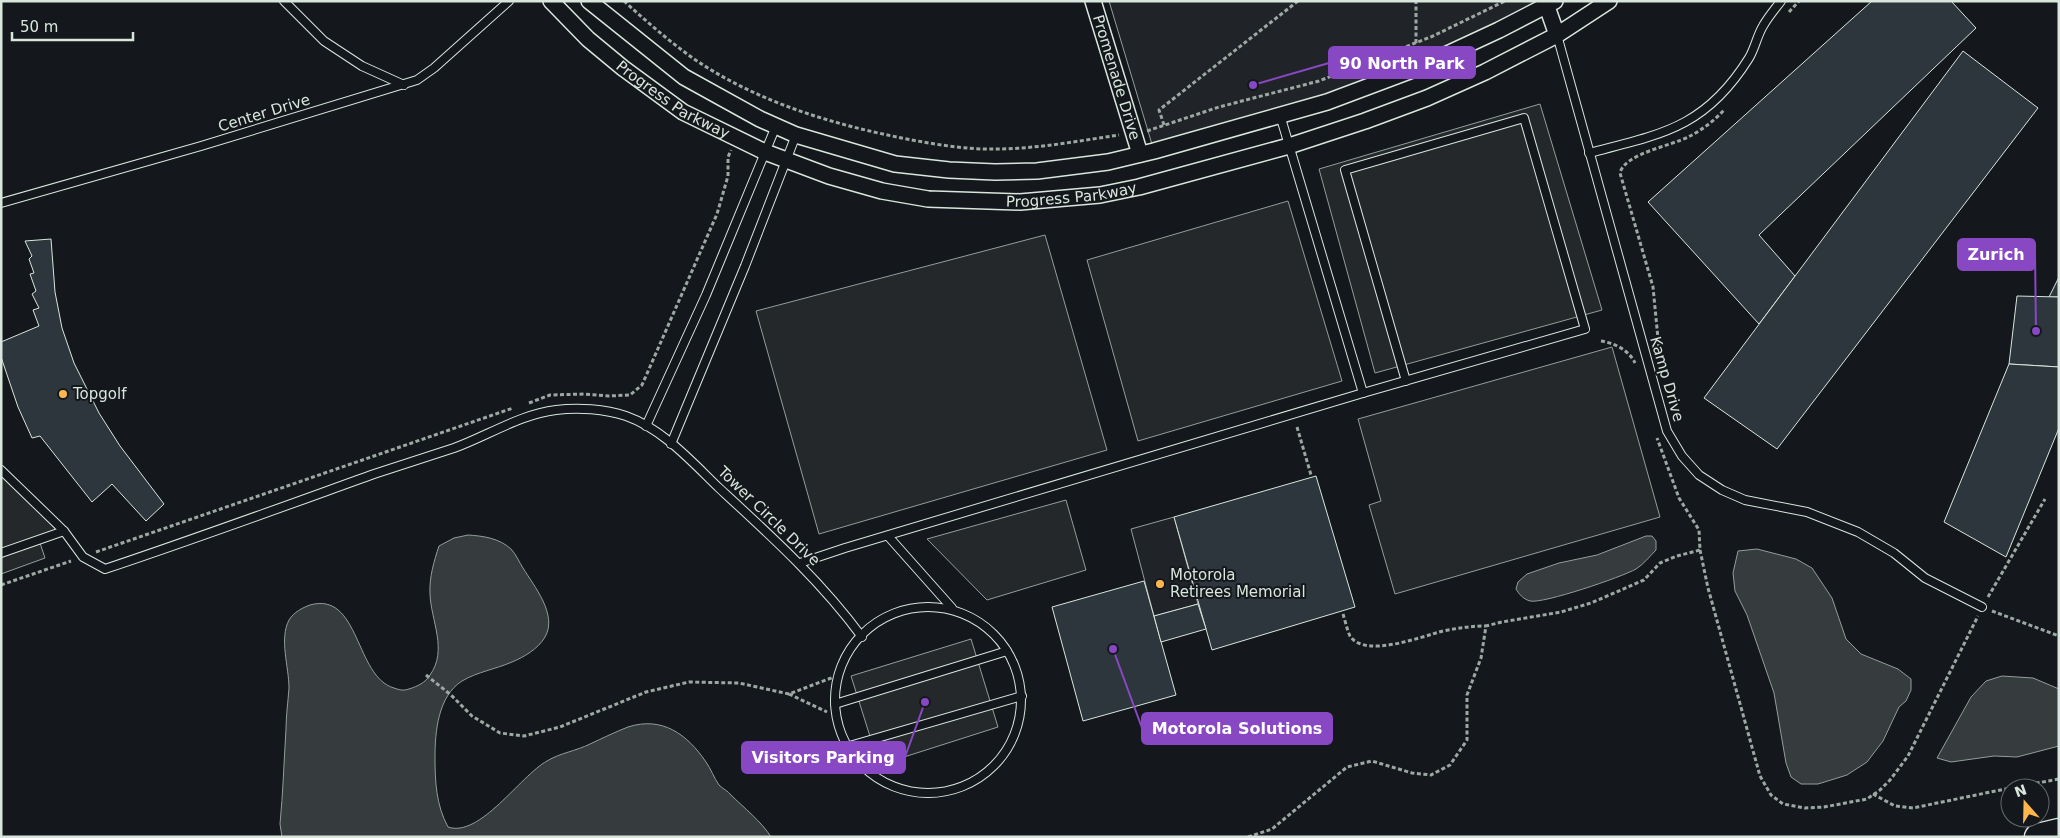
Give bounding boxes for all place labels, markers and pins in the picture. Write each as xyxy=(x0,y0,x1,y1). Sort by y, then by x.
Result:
callout: 90 North Park xyxy=(1329,47,1475,78)
callout: Zurich xyxy=(1958,239,2035,270)
place label: Topgolf xyxy=(72,385,127,403)
marker: Topgolf xyxy=(57,388,69,400)
place label: Motorola Retirees Memorial xyxy=(1170,566,1306,601)
marker: Motorola Retirees Memorial xyxy=(1154,578,1166,590)
callout: Motorola Solutions xyxy=(1142,713,1332,744)
callout: Visitors Parking xyxy=(742,742,905,773)

